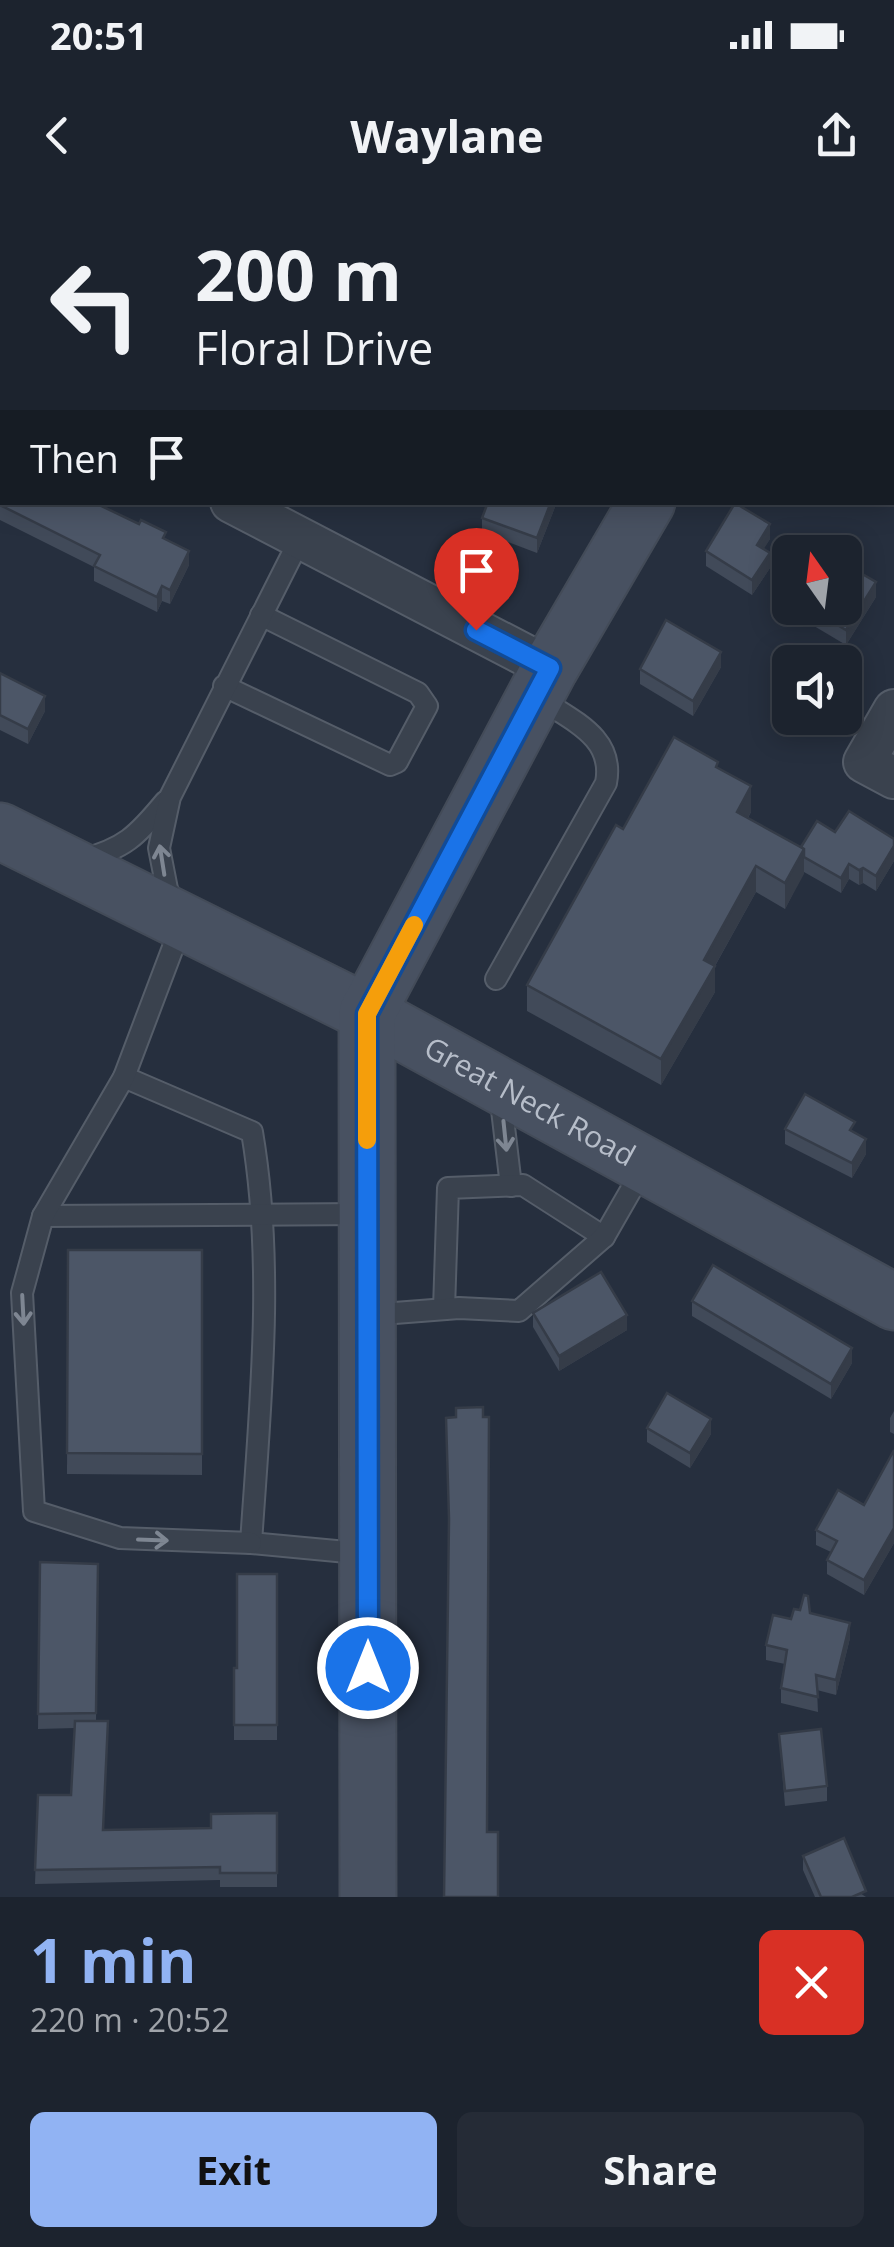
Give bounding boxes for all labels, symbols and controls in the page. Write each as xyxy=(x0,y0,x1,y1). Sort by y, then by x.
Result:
text: 20:51 xyxy=(50,9,148,61)
text: Waylane xyxy=(350,105,544,166)
icon: back xyxy=(30,108,85,163)
icon: share xyxy=(809,108,864,163)
text: 200 m xyxy=(195,226,402,322)
icon: left xyxy=(30,240,160,370)
text: Floral Drive xyxy=(195,317,433,378)
icon: arrive xyxy=(139,430,194,485)
text: Then xyxy=(30,432,119,484)
pin xyxy=(434,528,519,631)
north arrow xyxy=(772,535,862,625)
map controls xyxy=(772,535,862,735)
icon: arrive xyxy=(449,543,504,598)
button: sound xyxy=(772,645,862,735)
one-way arrow xyxy=(153,844,171,877)
street label: Great Neck Road xyxy=(417,1026,643,1175)
one-way arrow xyxy=(496,1119,515,1151)
one-way arrow xyxy=(14,1294,33,1326)
one-way arrow xyxy=(137,1530,169,1549)
position arrow xyxy=(316,1616,420,1720)
text: 1 min xyxy=(30,1919,197,2001)
button: close xyxy=(759,1930,864,2035)
text: 220 m · 20:52 xyxy=(30,1998,229,2041)
button: Exit xyxy=(30,2112,437,2227)
button: Share xyxy=(457,2112,864,2227)

